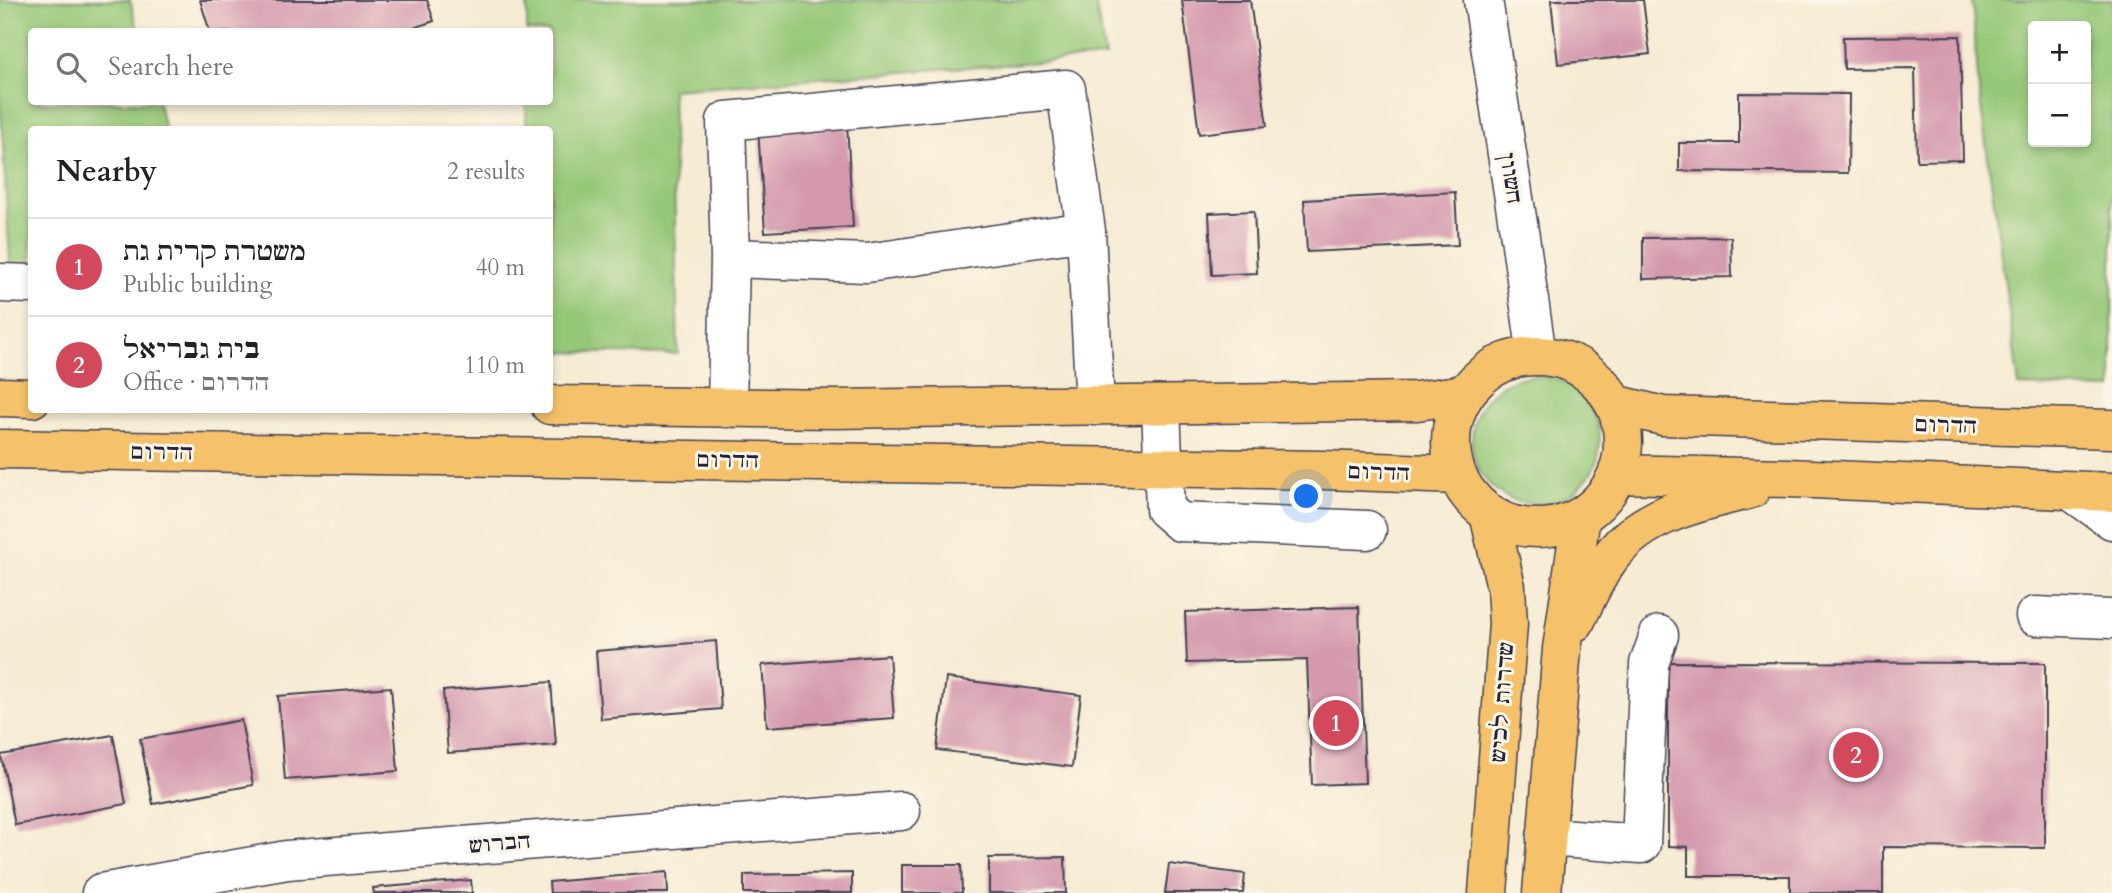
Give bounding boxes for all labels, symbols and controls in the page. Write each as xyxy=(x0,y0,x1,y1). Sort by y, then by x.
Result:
map controls xyxy=(2028,21,2091,147)
button: + xyxy=(2028,21,2091,84)
search box xyxy=(28,28,553,105)
icon: search xyxy=(52,48,90,86)
text: Search here xyxy=(108,49,234,84)
button: − xyxy=(2028,84,2091,147)
street label: חשוון xyxy=(1492,150,1529,206)
text: Nearby xyxy=(56,151,157,192)
text: 2 results xyxy=(447,156,525,187)
text: משטרת קרית גת xyxy=(123,234,306,269)
text: 1 xyxy=(73,252,85,283)
text: 40 m xyxy=(476,252,525,283)
text: Public building xyxy=(123,269,273,300)
text: בית גבריאל xyxy=(123,332,261,367)
text: 2 xyxy=(73,350,85,381)
text: 110 m xyxy=(464,350,525,381)
text: Office · הדרום xyxy=(123,367,269,398)
street label: הדרום xyxy=(1915,410,1977,441)
street label: הדרום xyxy=(131,437,193,468)
street label: הדרום xyxy=(697,445,759,476)
street label: הדרום xyxy=(1348,457,1410,488)
your location xyxy=(1289,479,1323,513)
street label: שדרות לכיש xyxy=(1484,641,1521,763)
pin: 1 xyxy=(1313,697,1359,749)
pin: 2 xyxy=(1833,729,1879,781)
street label: הברוש xyxy=(468,826,532,861)

